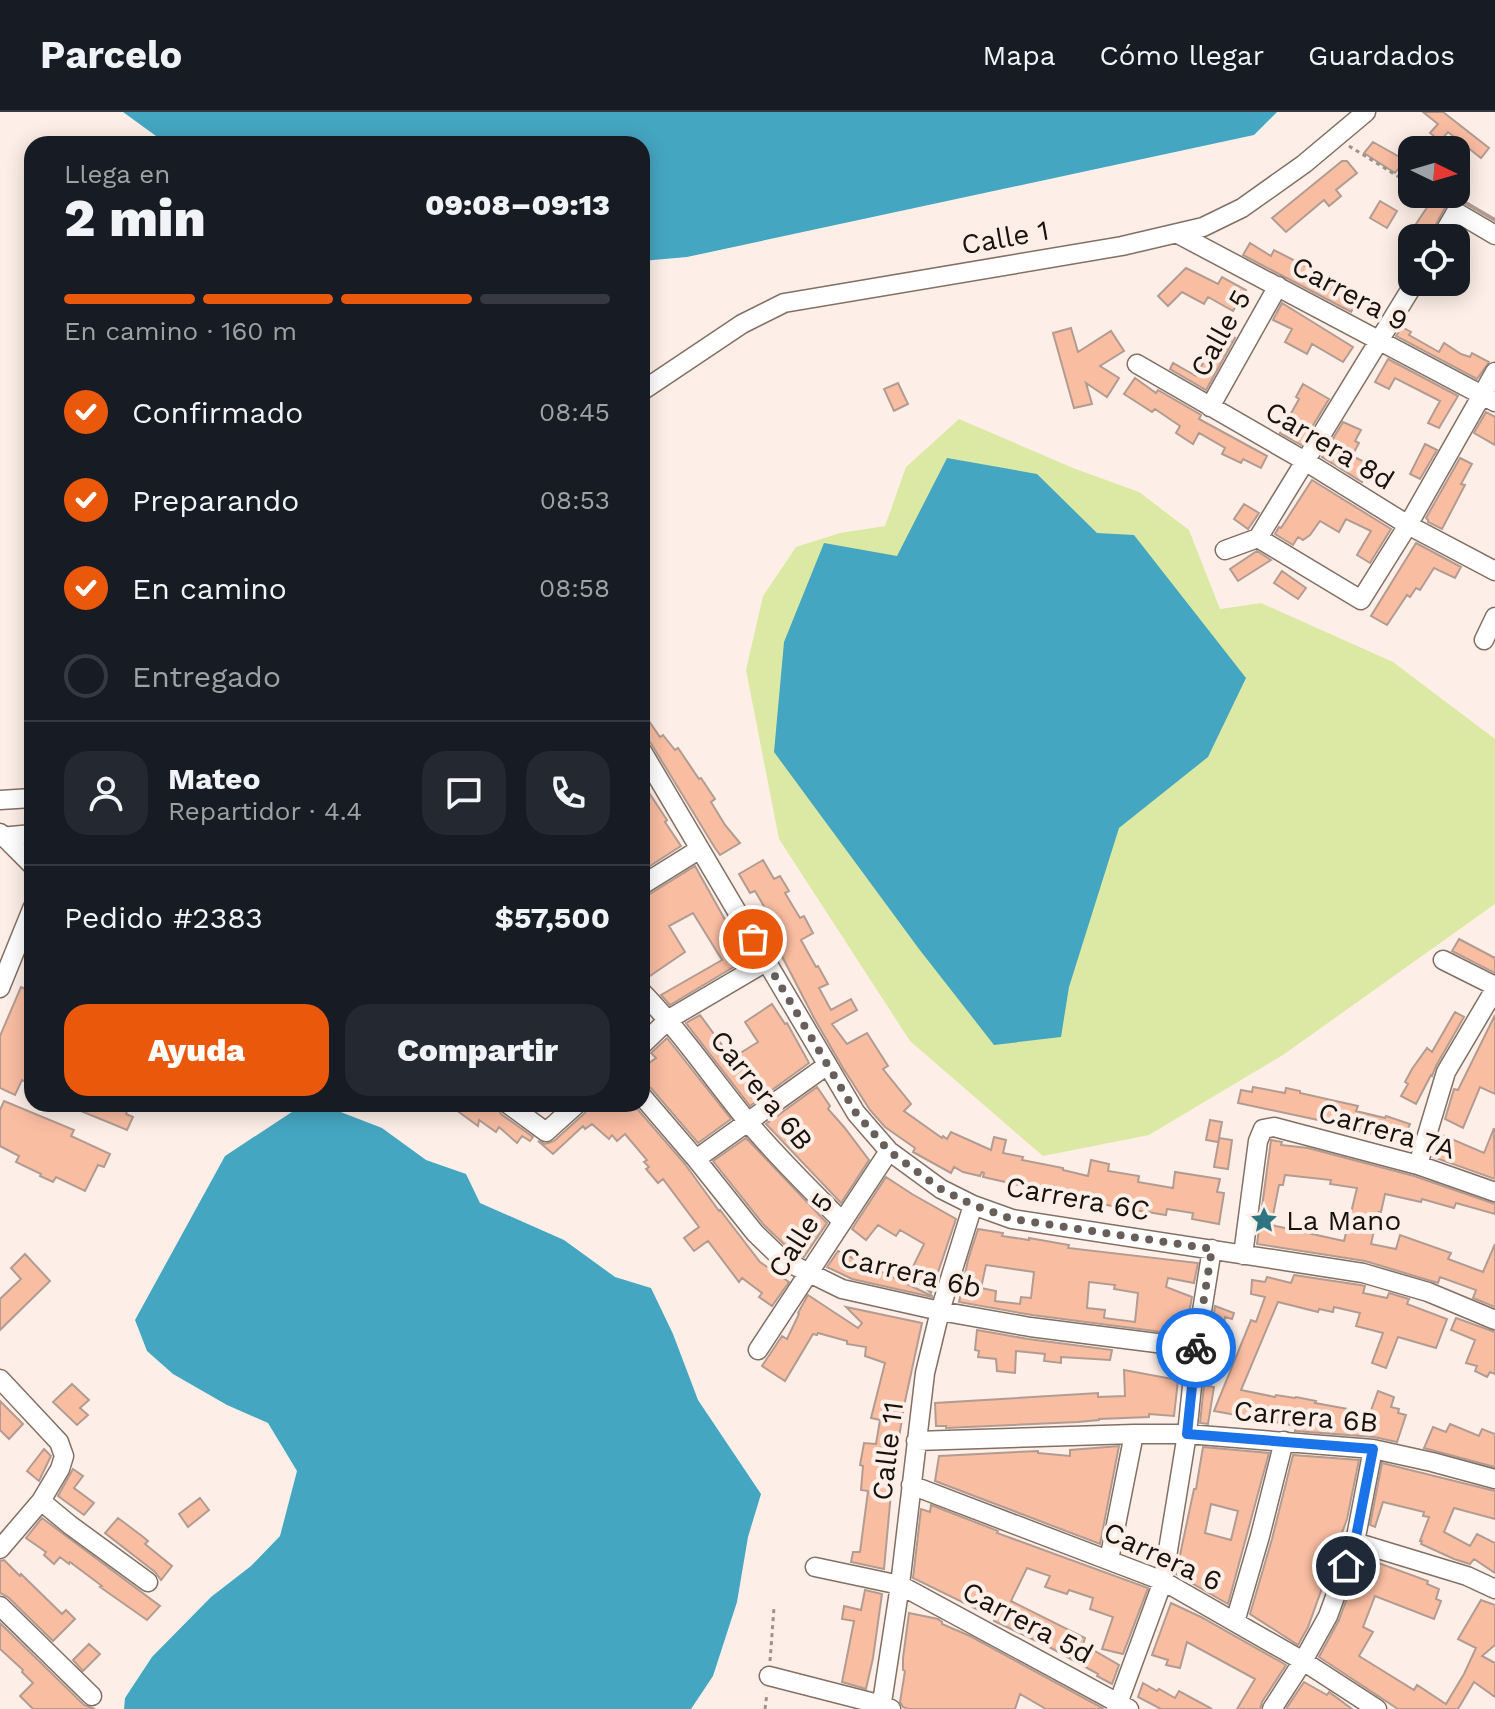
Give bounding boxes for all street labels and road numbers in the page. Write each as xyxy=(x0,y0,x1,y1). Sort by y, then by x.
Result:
street label: Calle 1 xyxy=(959,214,1051,261)
street label: Carrera 9 xyxy=(1286,249,1413,338)
street label: Calle 5 xyxy=(1183,284,1258,382)
street label: Carrera 8d xyxy=(1259,394,1400,497)
street label: Carrera 6B xyxy=(703,1024,820,1157)
street label: Carrera 7A xyxy=(1315,1095,1459,1166)
street label: Carrera 6C xyxy=(1003,1170,1152,1227)
street label: Calle 5 xyxy=(761,1187,840,1284)
street label: Carrera 6b xyxy=(837,1240,985,1305)
street label: Carrera 6B xyxy=(1232,1394,1379,1439)
street label: Calle 11 xyxy=(865,1400,910,1502)
street label: Carrera 6 xyxy=(1099,1515,1227,1598)
street label: Carrera 5d xyxy=(957,1574,1099,1671)

